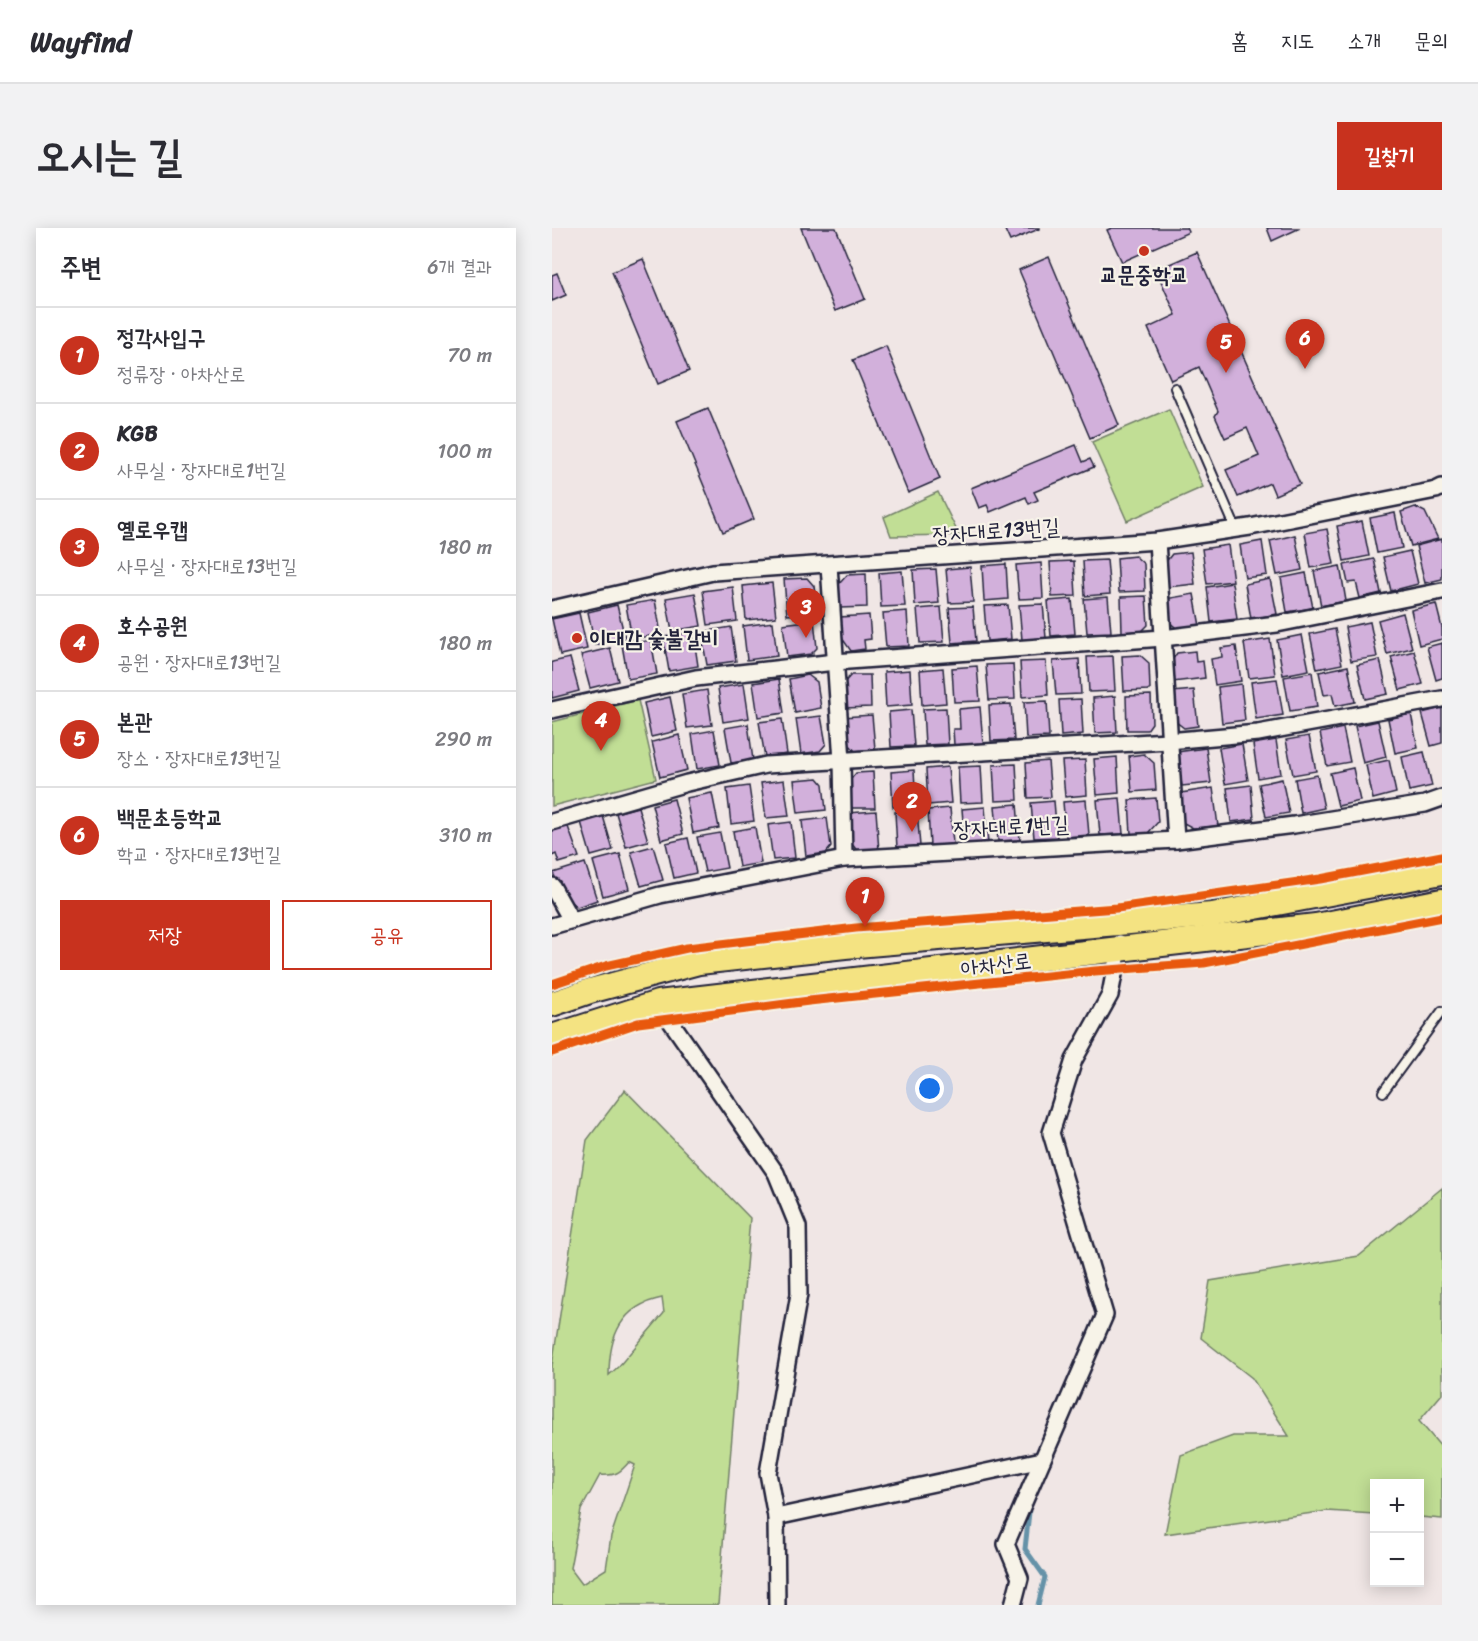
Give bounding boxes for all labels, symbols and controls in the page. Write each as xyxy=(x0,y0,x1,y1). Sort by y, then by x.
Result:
text: Wayfind xyxy=(30,17,131,66)
text: 홈 xyxy=(1231,22,1248,60)
text: 지도 xyxy=(1281,22,1314,60)
text: 소개 xyxy=(1347,22,1381,60)
text: 문의 xyxy=(1414,22,1448,60)
text: 오시는 길 xyxy=(36,119,182,193)
button: 길찾기 xyxy=(1337,122,1442,190)
text: 주변 xyxy=(60,244,102,290)
marker: 교문중학교 xyxy=(1137,244,1151,258)
text: 6개 결과 xyxy=(427,250,492,285)
place label: 교문중학교 xyxy=(1100,255,1188,294)
text: 정각사입구 xyxy=(117,318,206,357)
pin: 6 xyxy=(1286,320,1324,369)
pin: 5 xyxy=(1206,324,1246,373)
text: 1 xyxy=(75,338,84,373)
text: 70 m xyxy=(447,338,492,373)
text: 정류장 · 아차산로 xyxy=(117,357,245,392)
text: KGB xyxy=(117,414,158,453)
text: 2 xyxy=(74,434,85,469)
text: 100 m xyxy=(438,434,492,469)
text: 사무실 · 장자대로1번길 xyxy=(117,453,286,488)
street label: 장자대로13번길 xyxy=(931,507,1061,554)
text: 옐로우캡 xyxy=(117,510,188,549)
text: 3 xyxy=(74,530,85,565)
text: 180 m xyxy=(438,530,492,565)
text: 사무실 · 장자대로13번길 xyxy=(117,549,297,584)
pin: 3 xyxy=(786,588,826,638)
text: 호수공원 xyxy=(117,606,188,645)
place label: 이대감 숯불갈비 xyxy=(589,619,719,658)
text: 4 xyxy=(73,626,86,661)
text: 180 m xyxy=(438,626,492,661)
marker: 이대감 숯불갈비 xyxy=(570,631,584,645)
text: 공원 · 장자대로13번길 xyxy=(117,645,281,680)
text: 본관 xyxy=(117,702,152,741)
pin: 4 xyxy=(581,702,620,751)
text: 5 xyxy=(73,722,86,757)
text: 290 m xyxy=(435,722,492,757)
text: 장소 · 장자대로13번길 xyxy=(117,741,281,776)
pin: 2 xyxy=(892,782,932,832)
text: 백문초등학교 xyxy=(117,798,223,837)
street label: 장자대로1번길 xyxy=(952,804,1070,849)
text: 6 xyxy=(74,818,85,853)
text: 310 m xyxy=(439,818,492,853)
text: 학교 · 장자대로13번길 xyxy=(117,837,281,872)
pin: 1 xyxy=(846,878,884,927)
button: 저장 xyxy=(60,900,270,970)
button: 공유 xyxy=(282,900,492,970)
street label: 아차산로 xyxy=(959,941,1034,988)
your location xyxy=(915,1074,944,1103)
map controls xyxy=(1370,1479,1424,1587)
button: + xyxy=(1370,1479,1424,1533)
button: − xyxy=(1370,1533,1424,1587)

